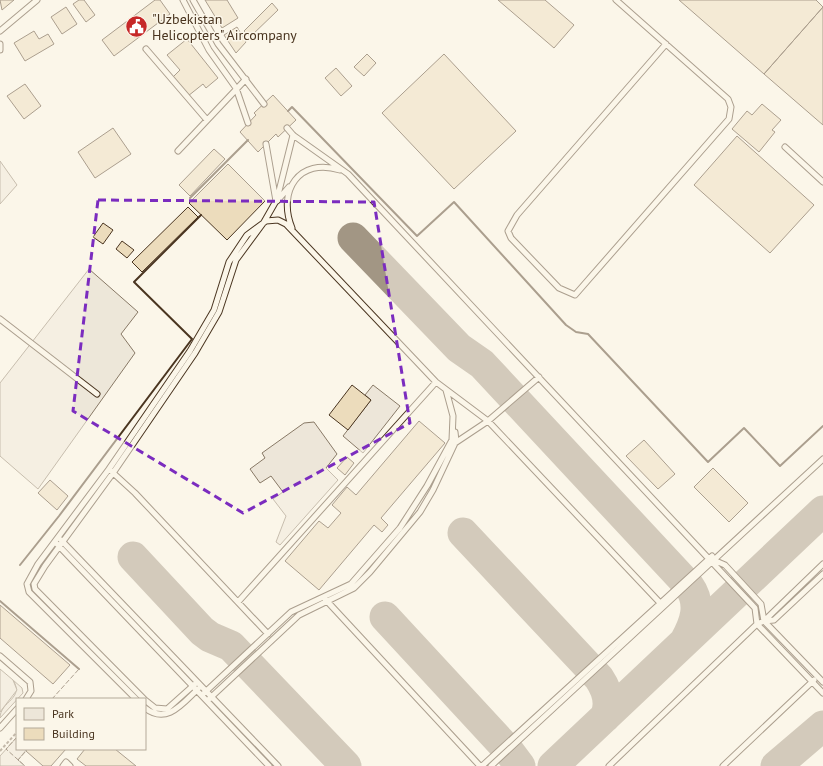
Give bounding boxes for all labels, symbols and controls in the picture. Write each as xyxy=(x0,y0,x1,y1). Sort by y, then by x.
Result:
place label: "Uzbekistan Helicopters" Aircompany xyxy=(152,10,297,44)
public building icon: "Uzbekistan Helicopters" Aircompany xyxy=(123,14,149,40)
legend xyxy=(16,698,146,750)
text: Park xyxy=(52,706,74,721)
text: Building xyxy=(52,726,95,741)

